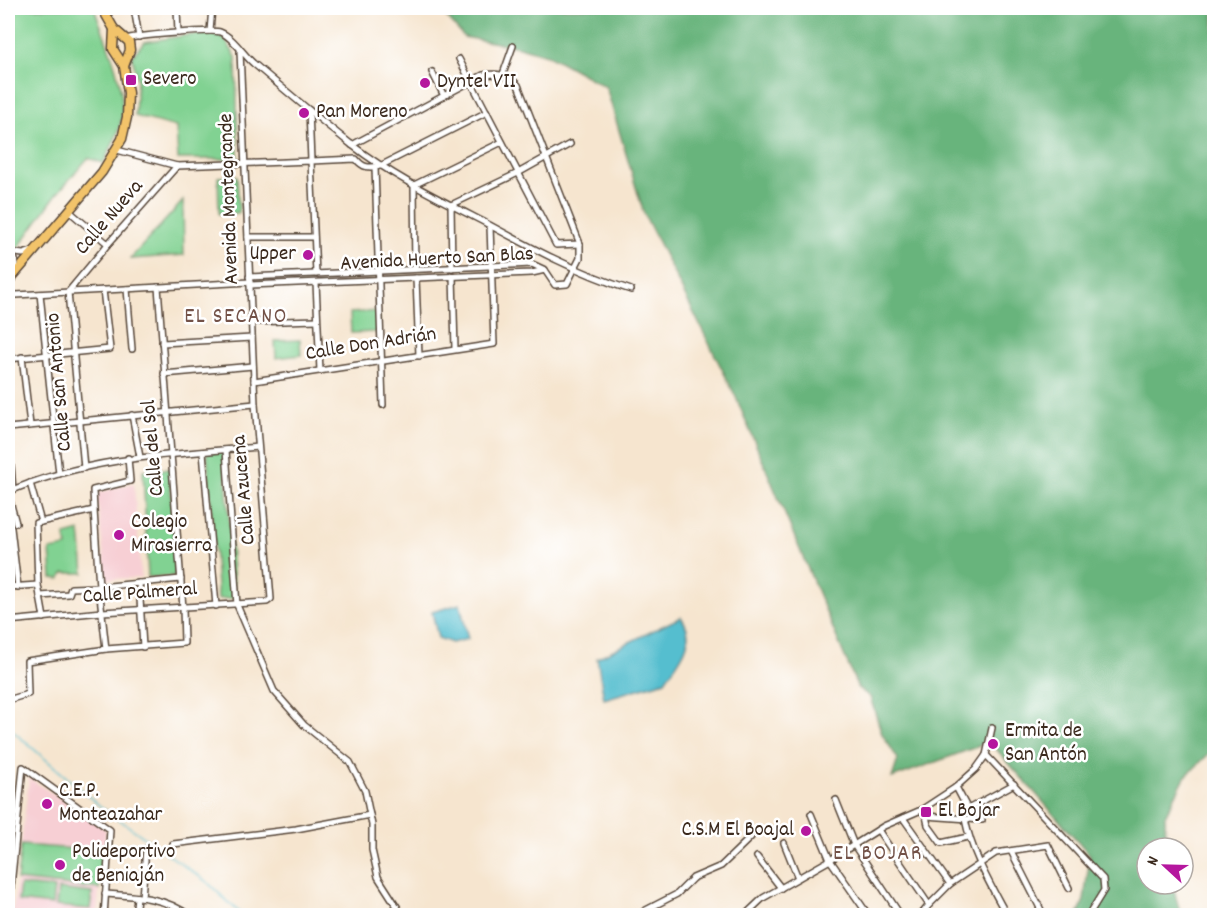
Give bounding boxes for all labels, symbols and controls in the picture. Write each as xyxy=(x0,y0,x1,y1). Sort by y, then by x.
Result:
place label: Severo xyxy=(143,65,197,95)
place label: Dyntel VII xyxy=(437,68,516,98)
marker: Severo xyxy=(124,73,138,87)
marker: Dyntel VII xyxy=(418,76,432,90)
place label: Pan Moreno xyxy=(316,98,408,128)
marker: Pan Moreno xyxy=(297,106,311,120)
street label: Avenida Montegrande xyxy=(212,113,248,285)
street label: Calle Nueva xyxy=(69,173,152,262)
place label: Upper xyxy=(249,240,296,270)
street label: Avenida Huerto San Blas xyxy=(340,240,534,280)
marker: Upper xyxy=(301,248,315,262)
district label: EL SECANO xyxy=(184,302,288,333)
street label: Calle San Antonio xyxy=(39,311,81,453)
street label: Calle Don Adrián xyxy=(303,320,439,370)
street label: Calle del Sol xyxy=(135,398,173,498)
street label: Calle Azucena xyxy=(225,433,265,546)
place label: Colegio Mirasierra xyxy=(131,508,213,562)
marker: Colegio Mirasierra xyxy=(112,528,126,542)
street label: Calle Palmeral xyxy=(82,575,198,613)
place label: Ermita de San Antón xyxy=(1005,717,1087,771)
marker: Ermita de San Antón xyxy=(986,737,1000,751)
place label: C.E.P. Monteazahar xyxy=(59,777,162,831)
marker: C.E.P. Monteazahar xyxy=(40,797,54,811)
place label: El Bojar xyxy=(938,797,1000,827)
marker: El Bojar xyxy=(919,805,933,819)
place label: C.S.M El Boajal xyxy=(681,816,794,846)
marker: C.S.M El Boajal xyxy=(799,824,813,838)
north arrow xyxy=(1135,836,1195,896)
place label: Polideportivo de Beniaján xyxy=(72,838,175,892)
district label: EL BOJAR xyxy=(833,839,923,870)
text: N xyxy=(1141,853,1166,869)
marker: Polideportivo de Beniaján xyxy=(53,858,67,872)

